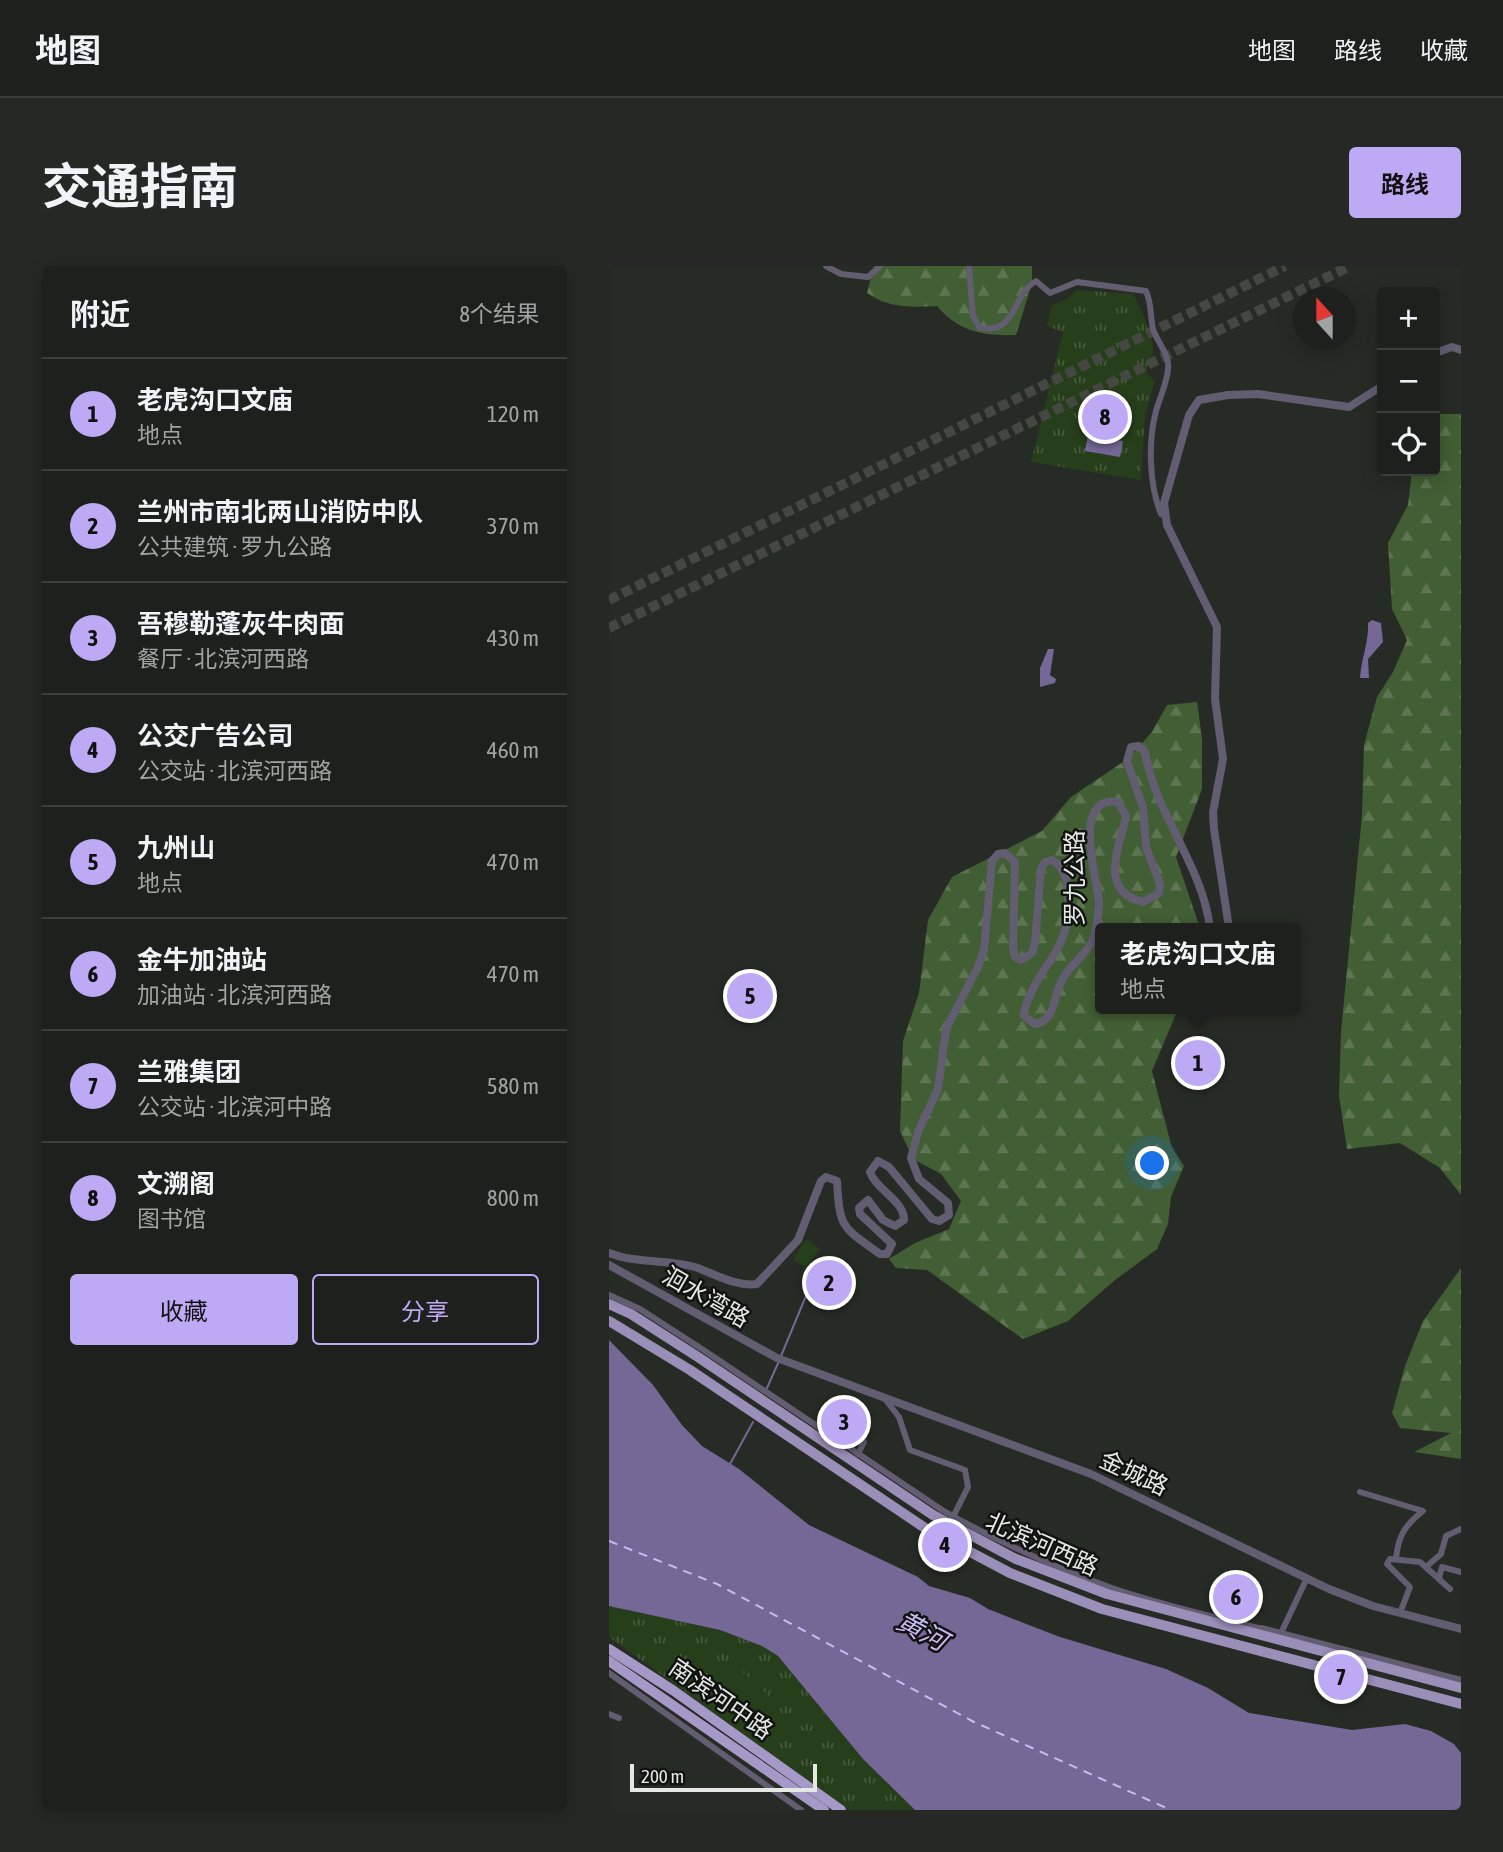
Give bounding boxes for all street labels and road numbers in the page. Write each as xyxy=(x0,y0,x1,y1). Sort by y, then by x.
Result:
street label: 罗九公路 xyxy=(1061,830,1088,926)
street label: 洄水湾路 xyxy=(658,1261,754,1333)
street label: 金城路 xyxy=(1096,1446,1172,1500)
street label: 北滨河西路 xyxy=(982,1507,1102,1581)
street label: 南滨河中路 xyxy=(664,1654,778,1744)

